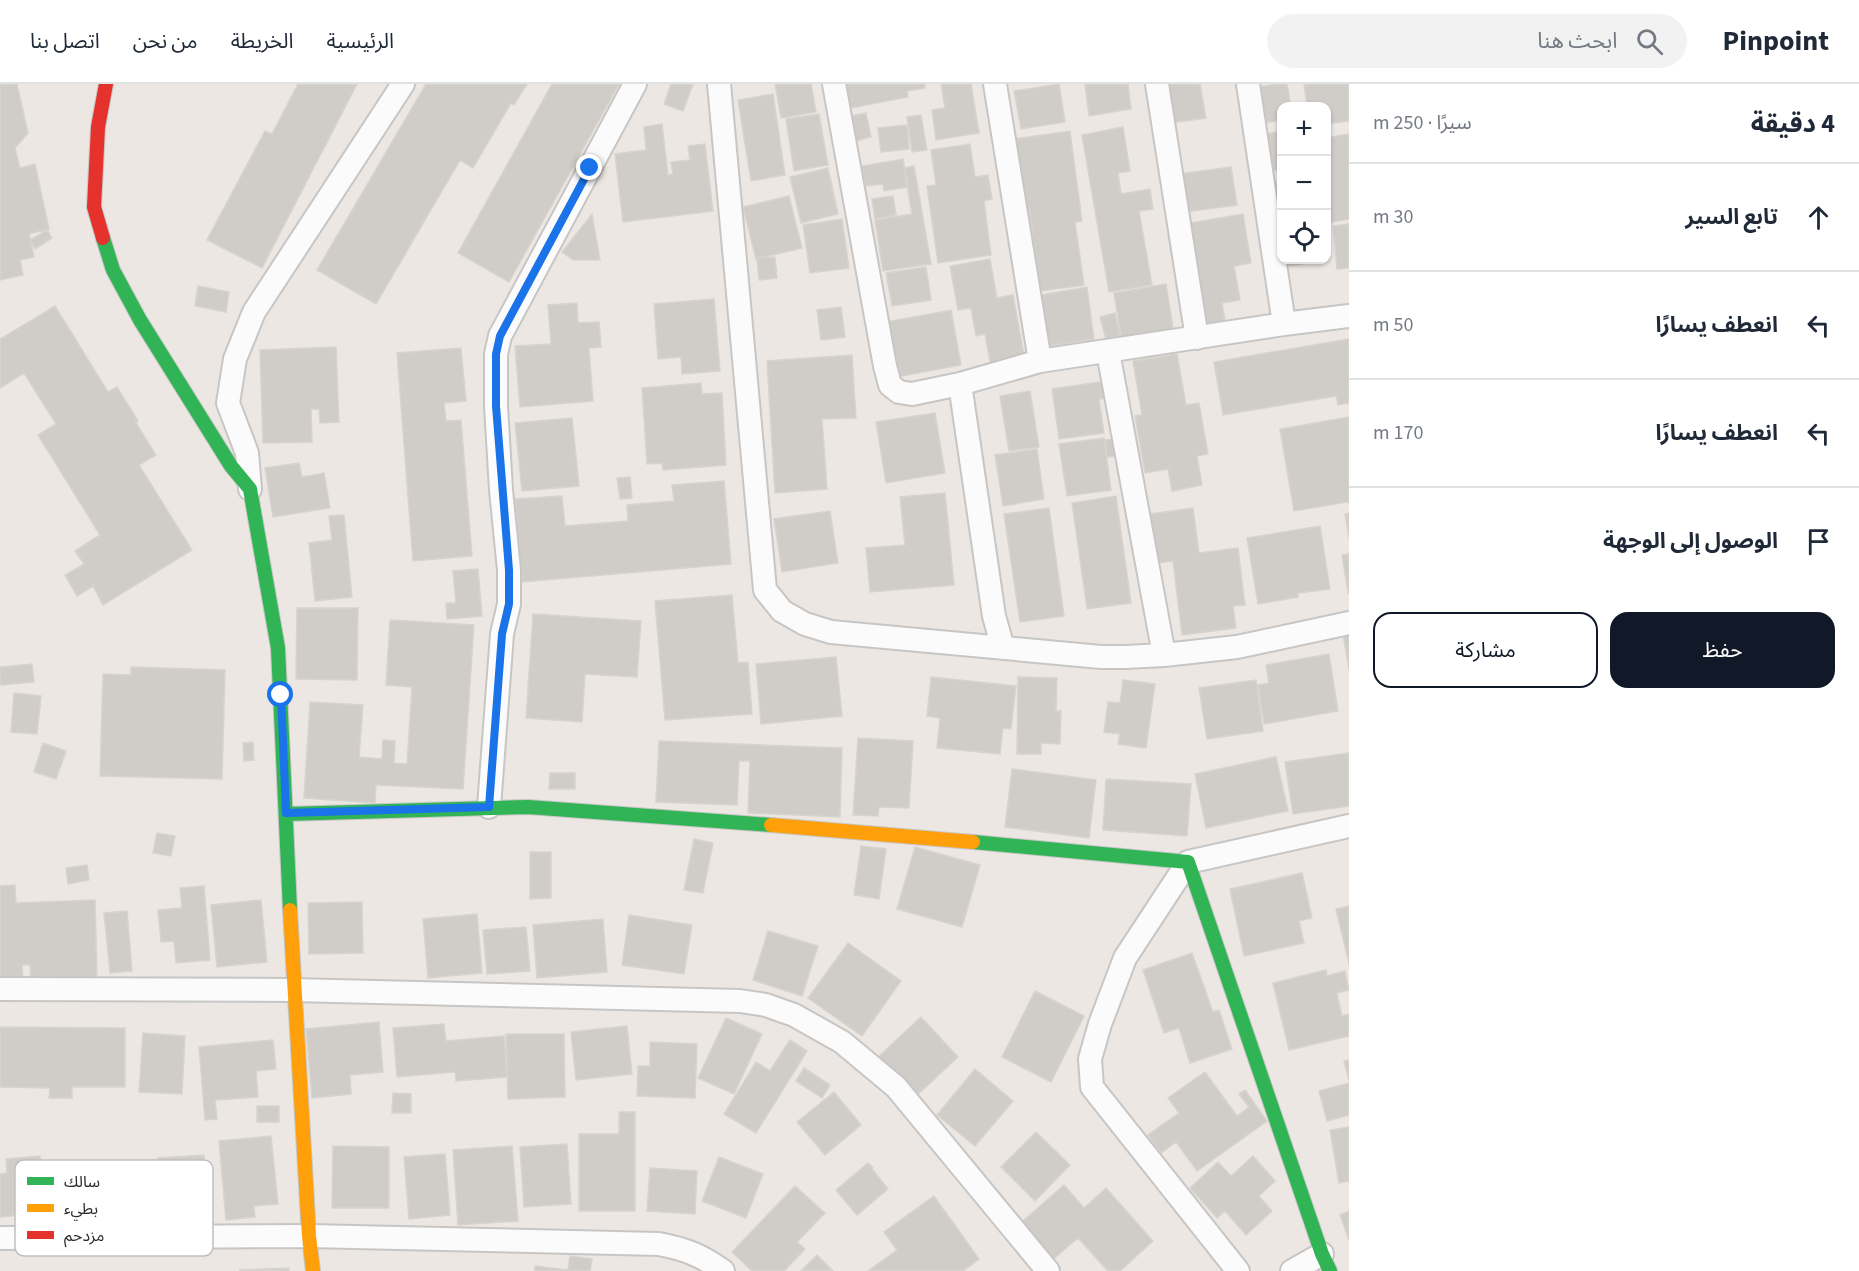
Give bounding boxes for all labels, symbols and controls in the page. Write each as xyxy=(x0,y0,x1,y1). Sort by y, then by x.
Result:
search box xyxy=(1267,14,1687,68)
text: Pinpoint xyxy=(1723,21,1829,61)
text: ابحث هنا xyxy=(1537,25,1618,57)
icon: search xyxy=(1633,25,1666,58)
text: اتصل بنا xyxy=(30,26,100,56)
text: من نحن xyxy=(133,26,198,56)
text: الخريطة xyxy=(231,26,294,56)
text: الرئيسية xyxy=(327,26,394,56)
map controls xyxy=(1277,102,1331,264)
button: + xyxy=(1277,102,1331,156)
text: 4 دقيقة xyxy=(1751,105,1835,142)
text: سيرًا · 250 m xyxy=(1373,109,1472,137)
route end xyxy=(576,154,602,180)
button: − xyxy=(1277,156,1331,210)
text: تابع السير xyxy=(1685,201,1778,233)
icon: ahead xyxy=(1802,201,1835,234)
text: 30 m xyxy=(1373,203,1413,231)
button: locate xyxy=(1277,210,1331,264)
text: انعطف يسارًا xyxy=(1655,309,1778,341)
icon: left xyxy=(1802,309,1835,342)
text: 50 m xyxy=(1373,311,1413,339)
text: انعطف يسارًا xyxy=(1655,417,1778,449)
icon: left xyxy=(1802,417,1835,450)
text: 170 m xyxy=(1373,419,1423,447)
text: الوصول إلى الوجهة xyxy=(1603,525,1778,557)
icon: arrive xyxy=(1802,525,1835,558)
button: مشاركة xyxy=(1373,612,1598,688)
button: حفظ xyxy=(1610,612,1835,688)
route start xyxy=(267,681,293,707)
legend xyxy=(15,1160,213,1256)
text: سالك xyxy=(64,1171,100,1193)
text: بطيء xyxy=(64,1198,98,1221)
text: مزدحم xyxy=(64,1225,104,1248)

